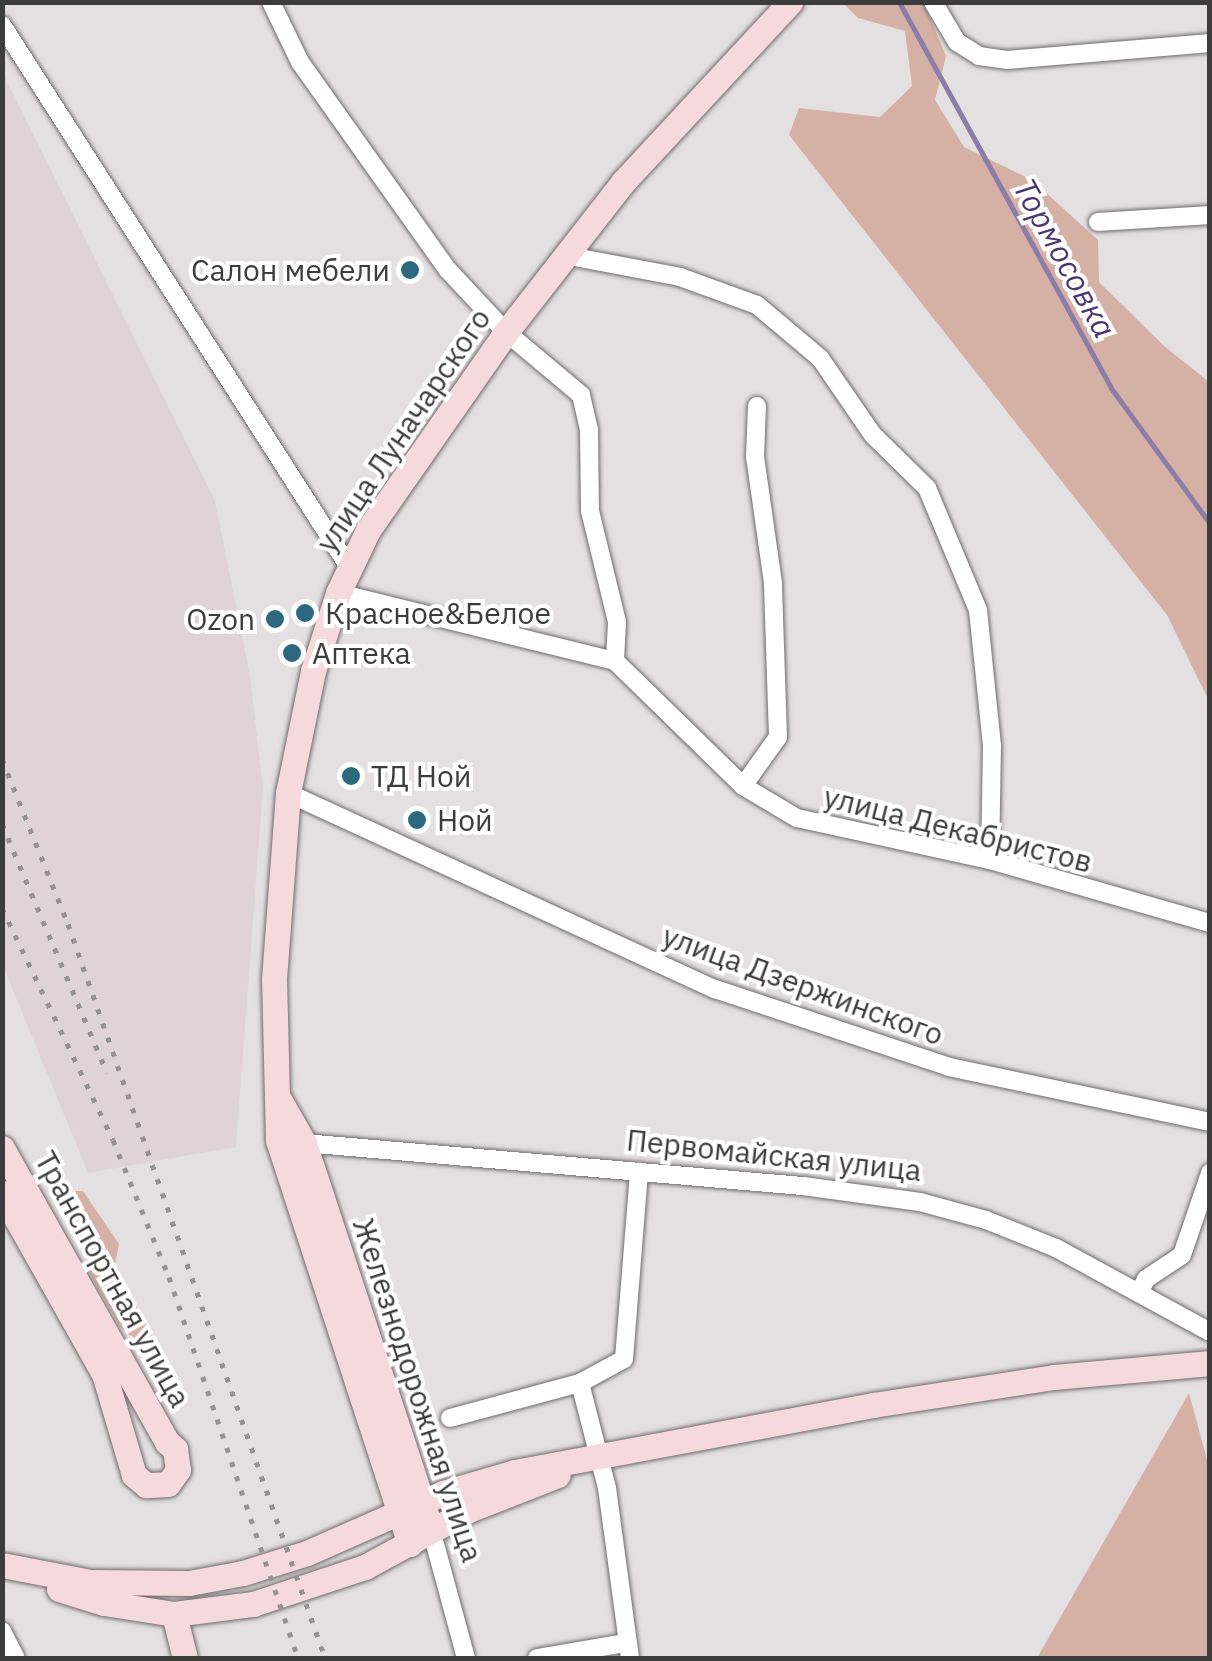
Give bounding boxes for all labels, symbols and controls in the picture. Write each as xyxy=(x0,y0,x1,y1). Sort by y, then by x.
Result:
water label: Тормосовка xyxy=(1006,172,1124,344)
place label: Салон мебели xyxy=(191,252,390,288)
marker: Салон мебели xyxy=(399,259,421,281)
street label: улица Луначарского xyxy=(308,301,498,559)
place label: Красное&Белое xyxy=(325,595,551,631)
place label: Ozon xyxy=(186,601,255,637)
marker: Красное&Белое xyxy=(294,602,316,624)
marker: Ozon xyxy=(264,608,286,630)
place label: Аптека xyxy=(312,635,411,671)
marker: Аптека xyxy=(281,642,303,664)
place label: ТД Ной xyxy=(371,758,471,794)
marker: ТД Ной xyxy=(340,765,362,787)
street label: улица Декабристов xyxy=(820,778,1096,880)
place label: Ной xyxy=(437,802,493,838)
marker: Ной xyxy=(406,809,428,831)
street label: улица Дзержинского xyxy=(658,917,948,1053)
street label: Первомайская улица xyxy=(625,1122,923,1188)
street label: Транспортная улица xyxy=(28,1145,198,1413)
street label: Железнодорожная улица xyxy=(345,1214,491,1566)

